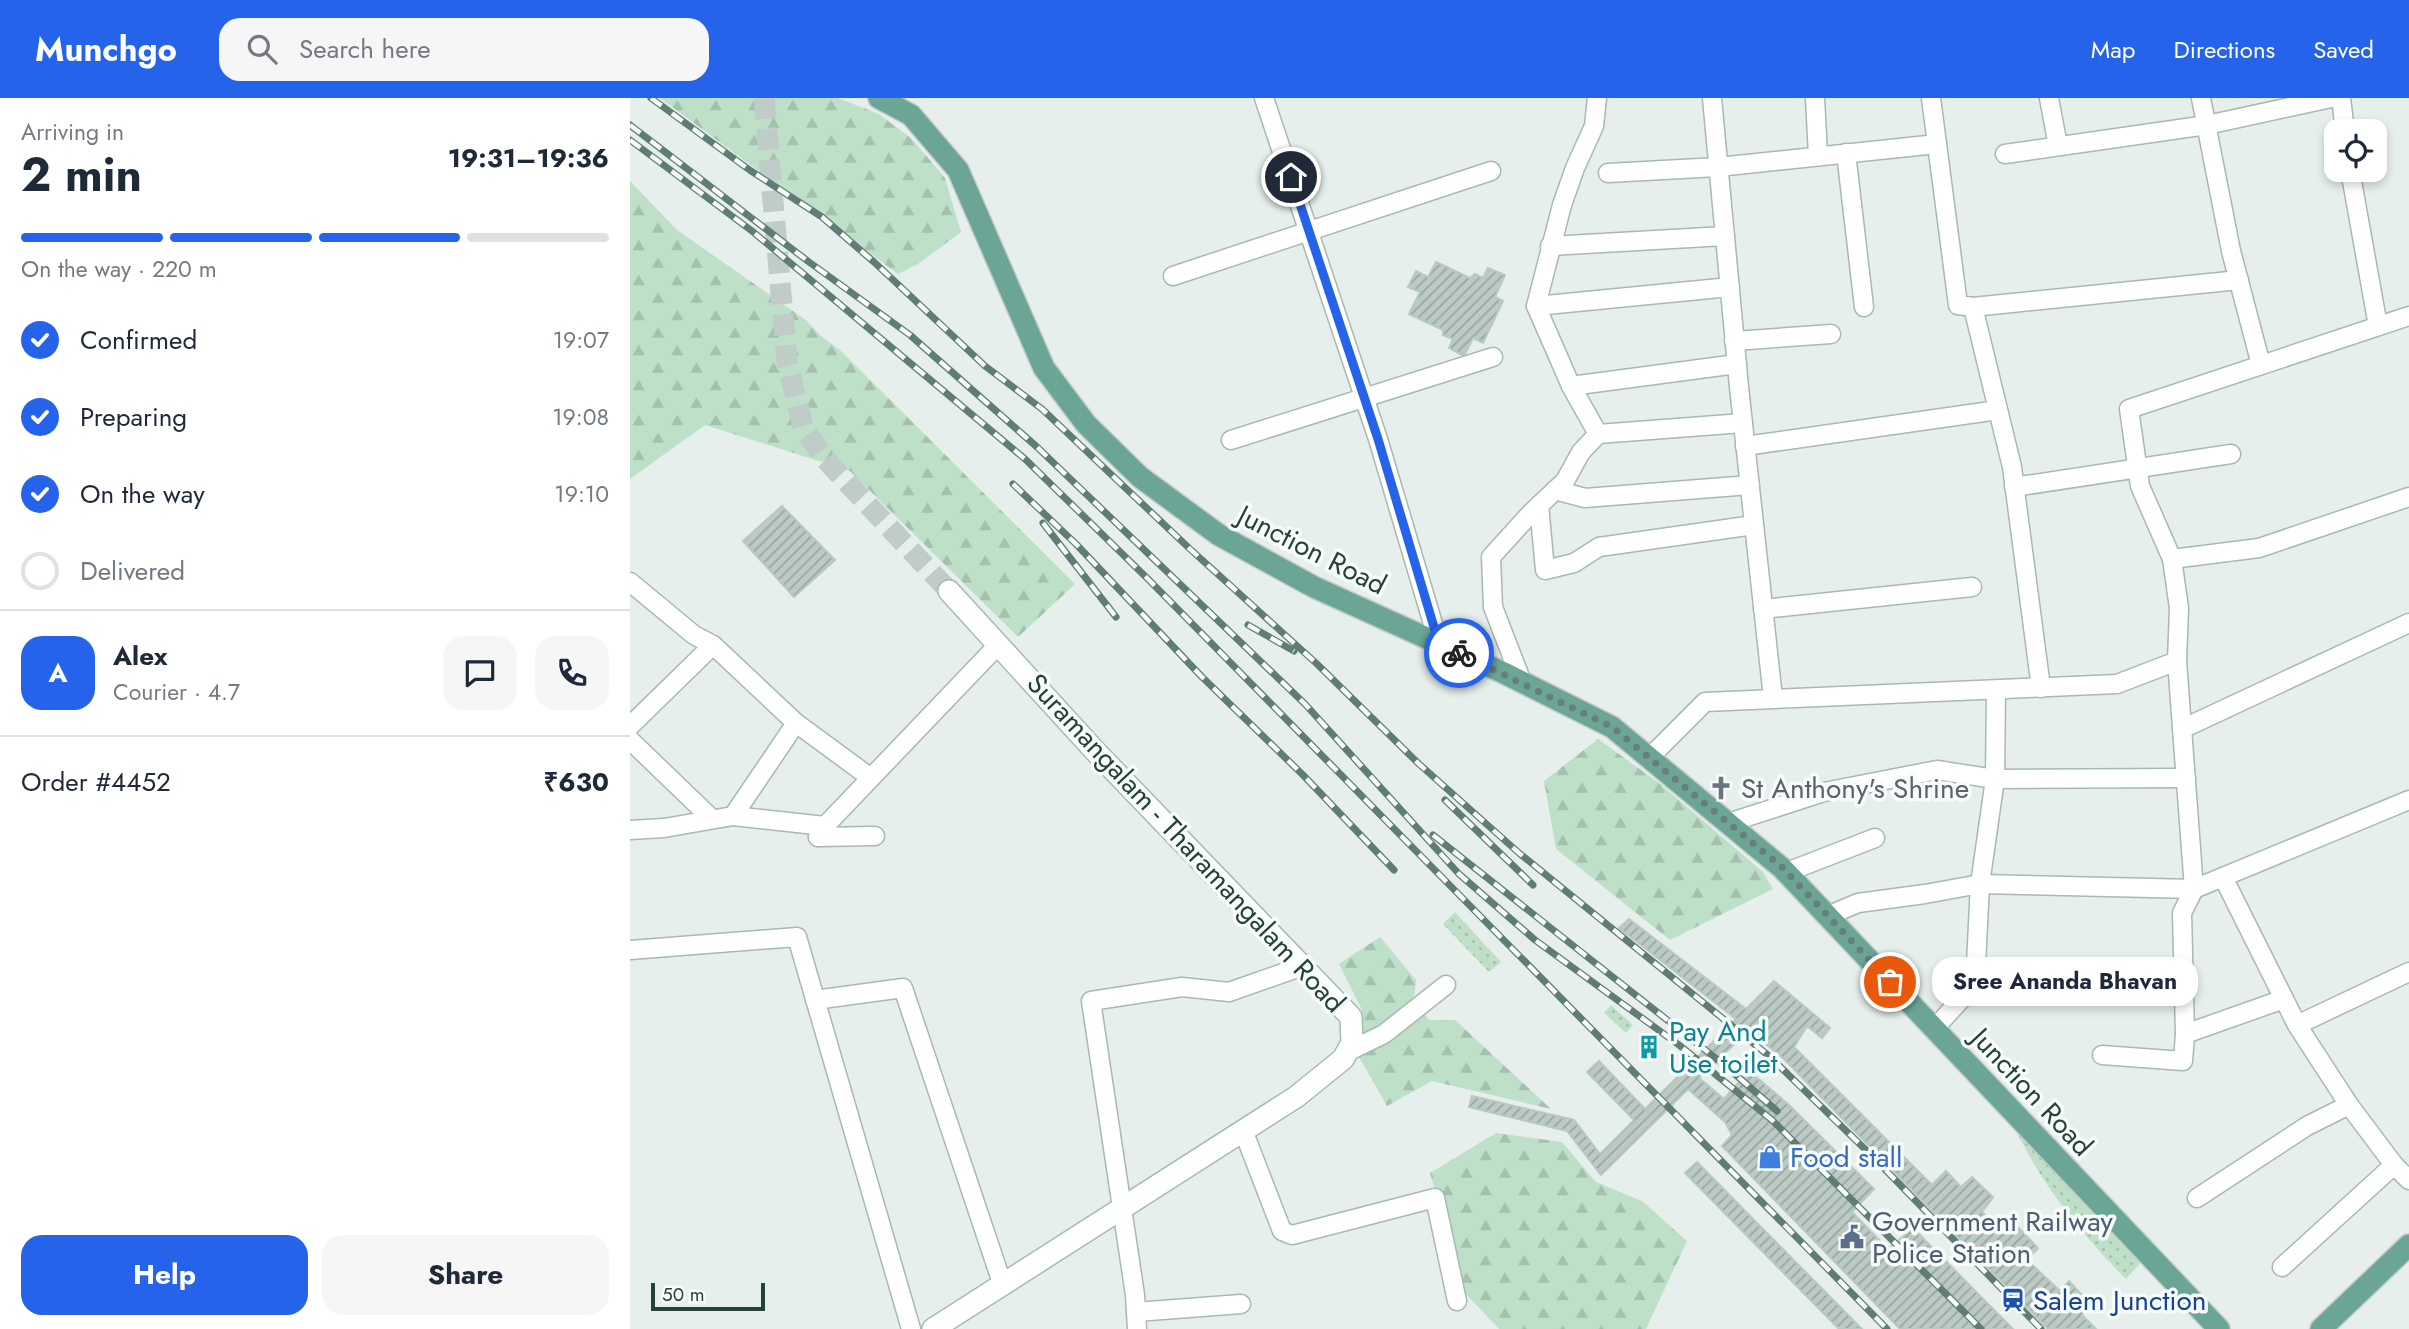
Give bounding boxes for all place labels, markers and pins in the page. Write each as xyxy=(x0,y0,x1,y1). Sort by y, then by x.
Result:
pin xyxy=(1261,147,1321,207)
place label: St Anthony's Shrine xyxy=(1741,768,1969,809)
church icon: St Anthony's Shrine xyxy=(1707,774,1735,802)
pin xyxy=(1860,952,1920,1012)
callout: Sree Ananda Bhavan xyxy=(1932,958,2198,1006)
place label: Pay And Use toilet xyxy=(1669,1011,1778,1084)
building icon: Pay And Use toilet xyxy=(1635,1033,1663,1061)
place label: Food stall xyxy=(1790,1137,1902,1178)
shop icon: Food stall xyxy=(1756,1143,1784,1171)
place label: Government Railway Police Station xyxy=(1872,1201,2114,1274)
public building icon: Government Railway Police Station xyxy=(1838,1223,1866,1251)
place label: Salem Junction xyxy=(2033,1280,2206,1321)
station icon: Salem Junction xyxy=(1999,1286,2027,1314)

